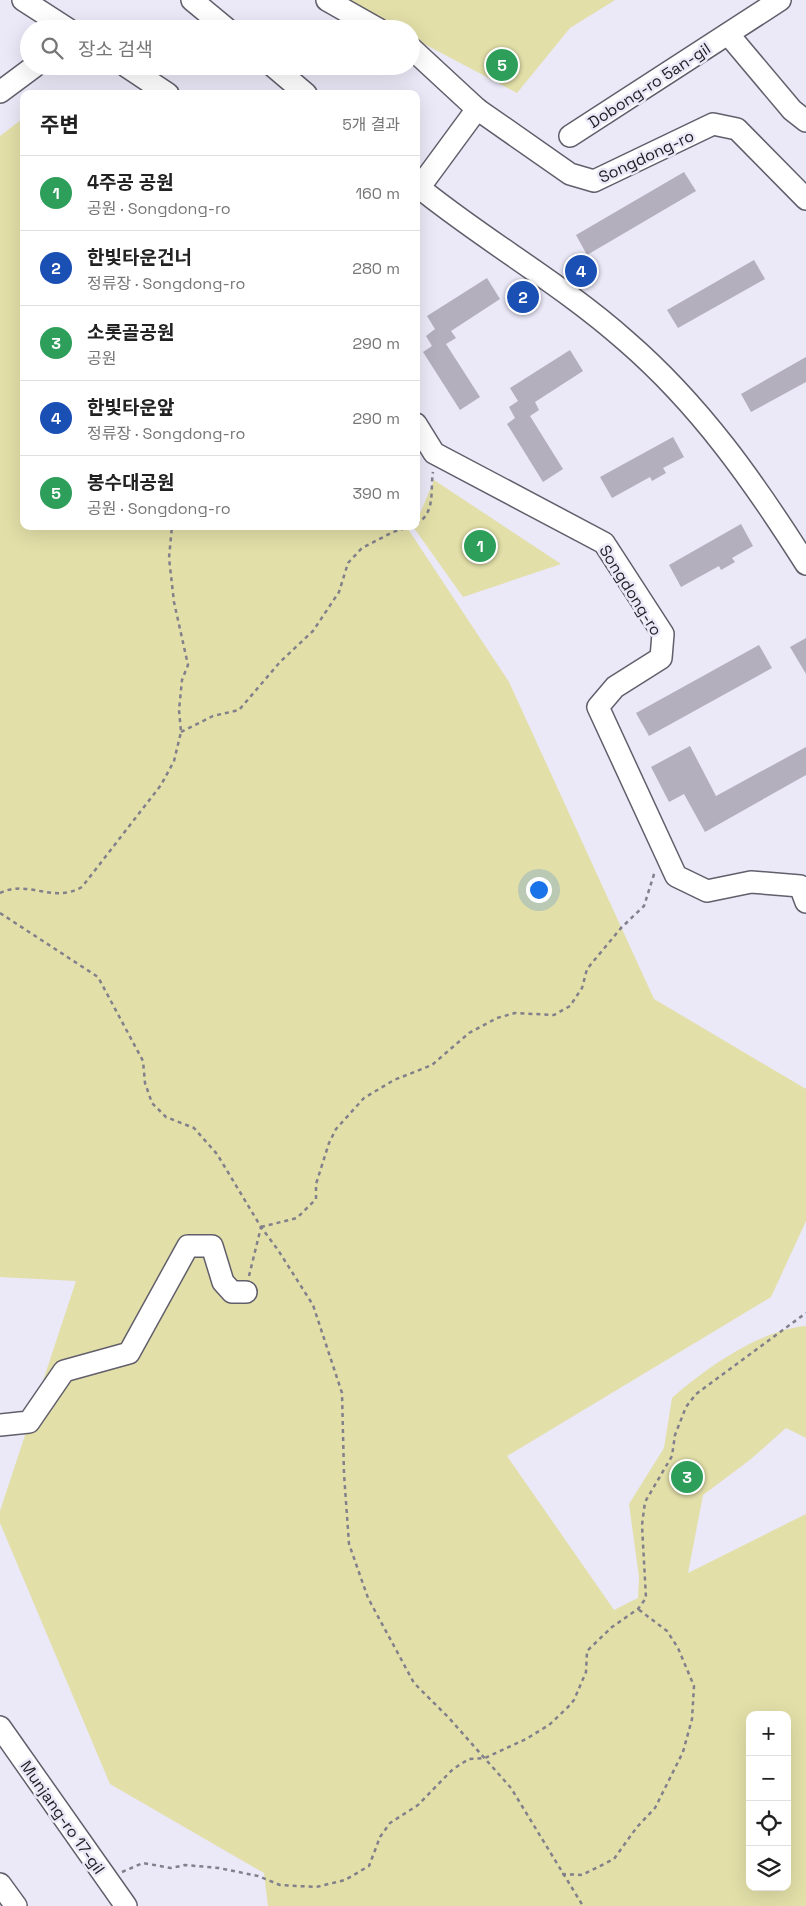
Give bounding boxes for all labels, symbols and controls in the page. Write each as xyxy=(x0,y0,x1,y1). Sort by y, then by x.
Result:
search box xyxy=(20,20,420,75)
icon: search xyxy=(38,34,66,62)
text: 장소 검색 xyxy=(78,37,153,62)
street label: Dobong-ro 5an-gil xyxy=(584,38,714,133)
pin: 5 xyxy=(486,46,518,84)
text: 주변 xyxy=(40,111,79,138)
text: 5개 결과 xyxy=(342,114,400,135)
street label: Songdong-ro xyxy=(595,125,697,188)
text: 4주공 공원 xyxy=(87,170,174,195)
text: 1 xyxy=(52,183,60,204)
text: 160 m xyxy=(355,183,400,204)
text: 공원 · Songdong-ro xyxy=(87,198,231,219)
text: 한빛타운건너 xyxy=(87,245,192,270)
pin: 4 xyxy=(565,252,597,290)
text: 2 xyxy=(51,258,61,279)
text: 280 m xyxy=(352,258,400,279)
text: 정류장 · Songdong-ro xyxy=(87,273,245,294)
pin: 2 xyxy=(507,278,539,316)
text: 소롯골공원 xyxy=(87,320,174,345)
text: 3 xyxy=(51,333,61,354)
text: 290 m xyxy=(352,333,400,354)
text: 공원 xyxy=(87,348,116,369)
text: 한빛타운앞 xyxy=(87,395,174,420)
text: 4 xyxy=(51,408,61,429)
text: 290 m xyxy=(352,408,400,429)
text: 정류장 · Songdong-ro xyxy=(87,423,245,444)
text: 봉수대공원 xyxy=(87,470,174,495)
text: 5 xyxy=(51,483,61,504)
text: 390 m xyxy=(352,483,400,504)
text: 공원 · Songdong-ro xyxy=(87,498,231,519)
pin: 1 xyxy=(464,527,496,565)
street label: Songdong-ro xyxy=(594,541,667,639)
your location xyxy=(526,877,552,903)
pin: 3 xyxy=(671,1458,703,1496)
map controls xyxy=(746,1711,791,1891)
button: + xyxy=(746,1711,791,1756)
street label: Munjang-ro 17-gil xyxy=(16,1756,110,1878)
button: − xyxy=(746,1756,791,1801)
button: locate xyxy=(746,1801,791,1846)
button: layers xyxy=(746,1846,791,1891)

